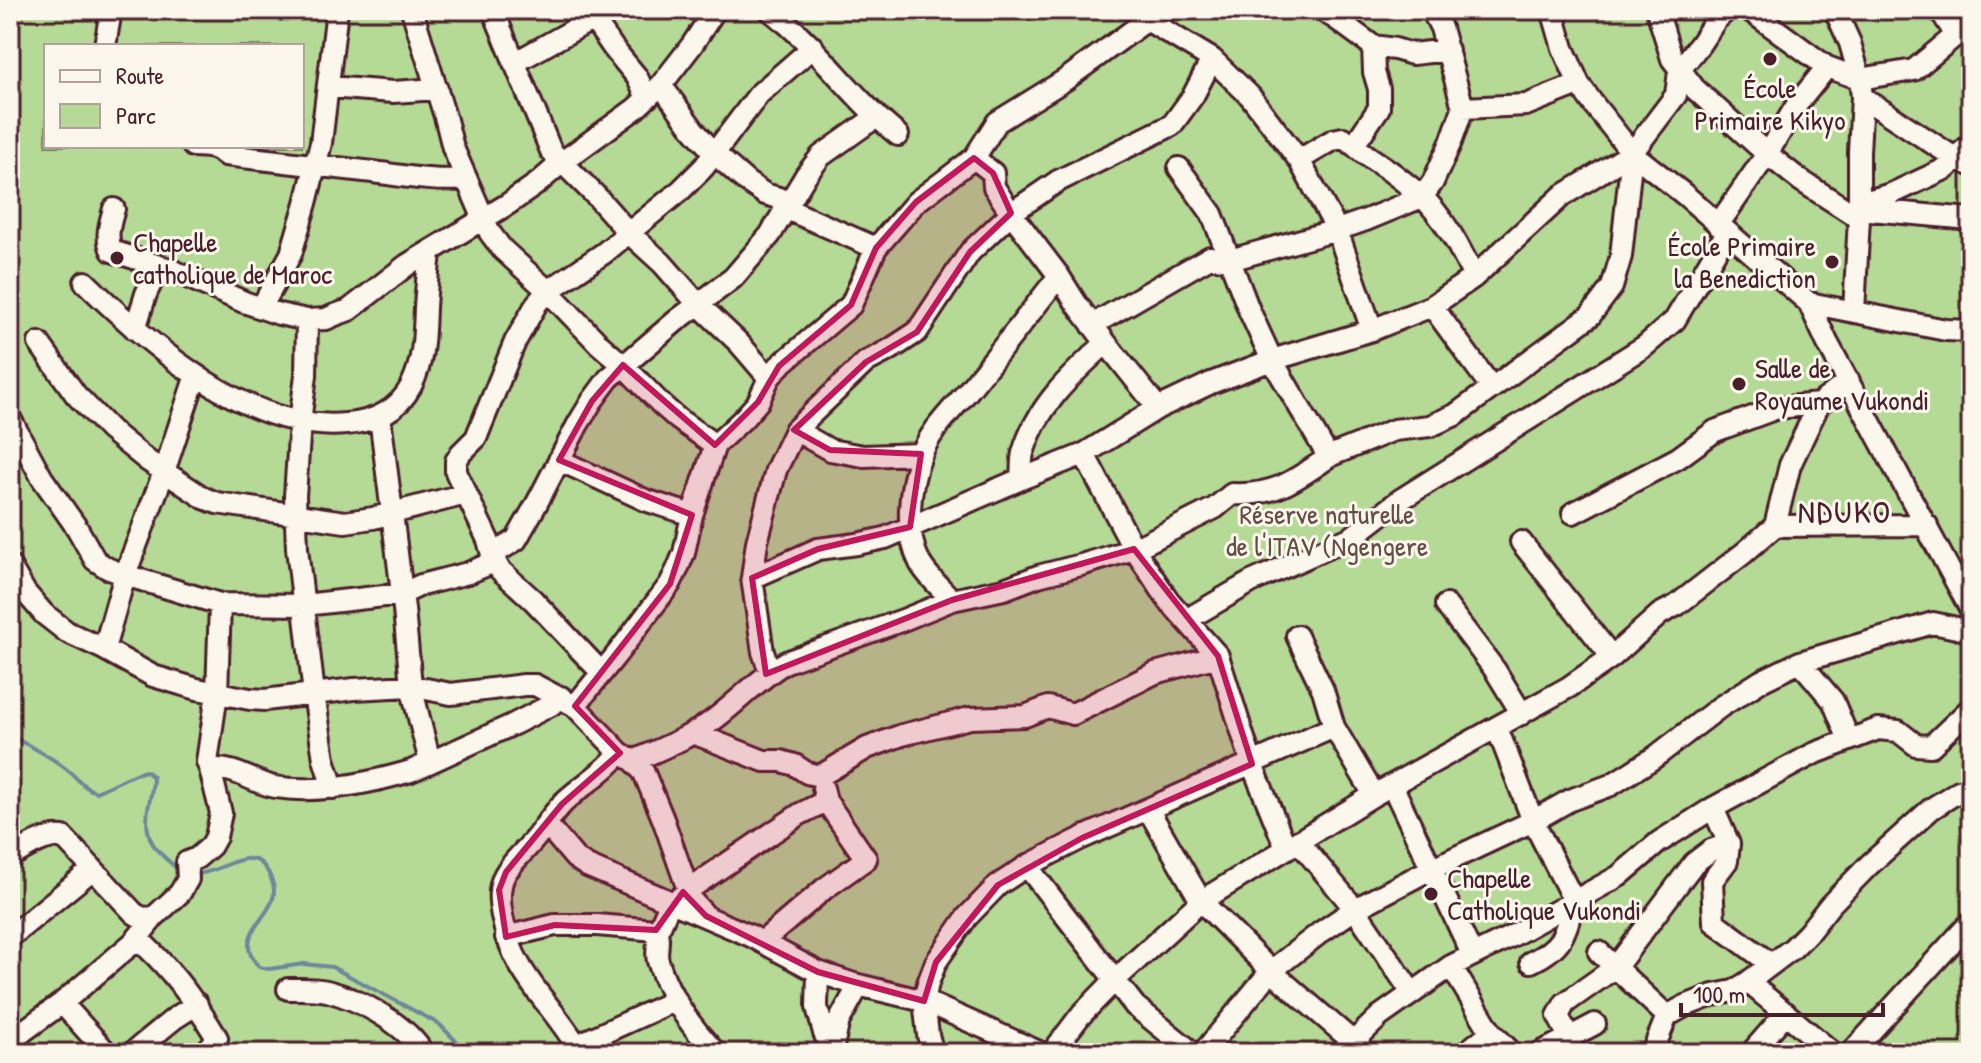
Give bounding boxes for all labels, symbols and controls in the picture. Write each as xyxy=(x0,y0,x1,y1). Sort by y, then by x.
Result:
legend xyxy=(44,44,304,148)
marker: École Primaire Kikyo xyxy=(1761,50,1779,68)
text: Route xyxy=(116,59,164,91)
place label: École Primaire Kikyo xyxy=(1695,69,1845,139)
text: Parc xyxy=(116,99,156,131)
place label: Chapelle catholique de Maroc xyxy=(133,223,332,293)
place label: École Primaire la Benediction xyxy=(1668,227,1816,297)
marker: Chapelle catholique de Maroc xyxy=(108,249,126,267)
marker: École Primaire la Benediction xyxy=(1823,253,1841,271)
place label: Salle de Royaume Vukondi xyxy=(1755,349,1929,419)
marker: Salle de Royaume Vukondi xyxy=(1730,375,1748,393)
district label: NDUKO xyxy=(1798,490,1892,533)
park label: Réserve naturelle de l'ITAV (Ngengere xyxy=(1226,495,1428,565)
place label: Chapelle Catholique Vukondi xyxy=(1447,859,1641,929)
marker: Chapelle Catholique Vukondi xyxy=(1422,885,1440,903)
scale bar xyxy=(1681,967,1883,1017)
text: 100 m xyxy=(1693,978,1745,1010)

